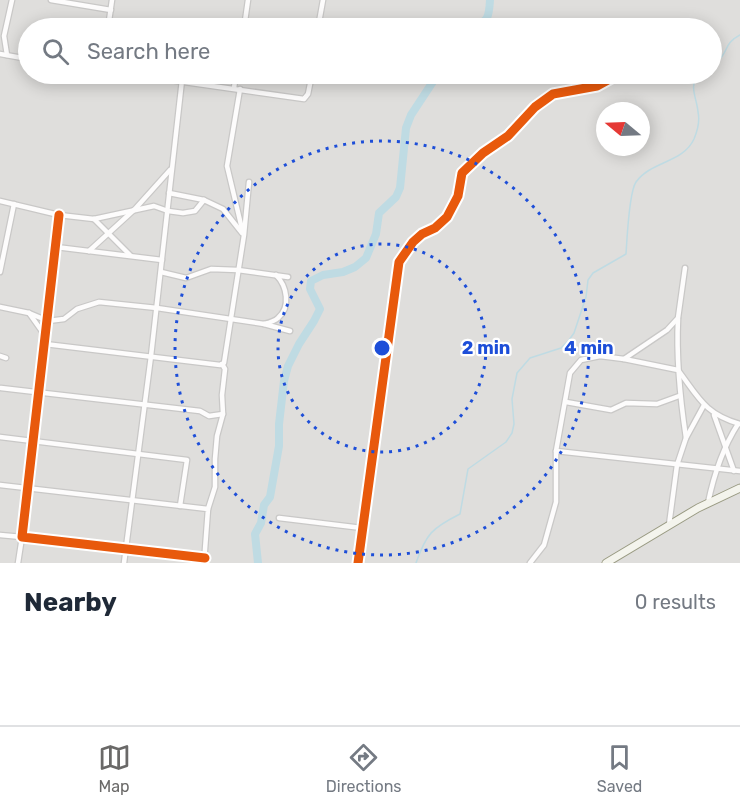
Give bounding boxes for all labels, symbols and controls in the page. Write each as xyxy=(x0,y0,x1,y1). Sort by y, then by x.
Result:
search box xyxy=(18,18,722,84)
icon: search xyxy=(39,35,72,68)
text: Search here xyxy=(87,38,210,65)
north arrow xyxy=(596,102,650,156)
text: 2 min xyxy=(462,337,510,359)
text: 4 min xyxy=(564,337,614,359)
centre of rings xyxy=(372,338,392,358)
text: Nearby xyxy=(24,587,117,618)
text: 0 results xyxy=(635,590,716,614)
tab: Map xyxy=(98,741,131,796)
tab: Directions xyxy=(326,741,402,796)
tab: Saved xyxy=(597,741,642,796)

